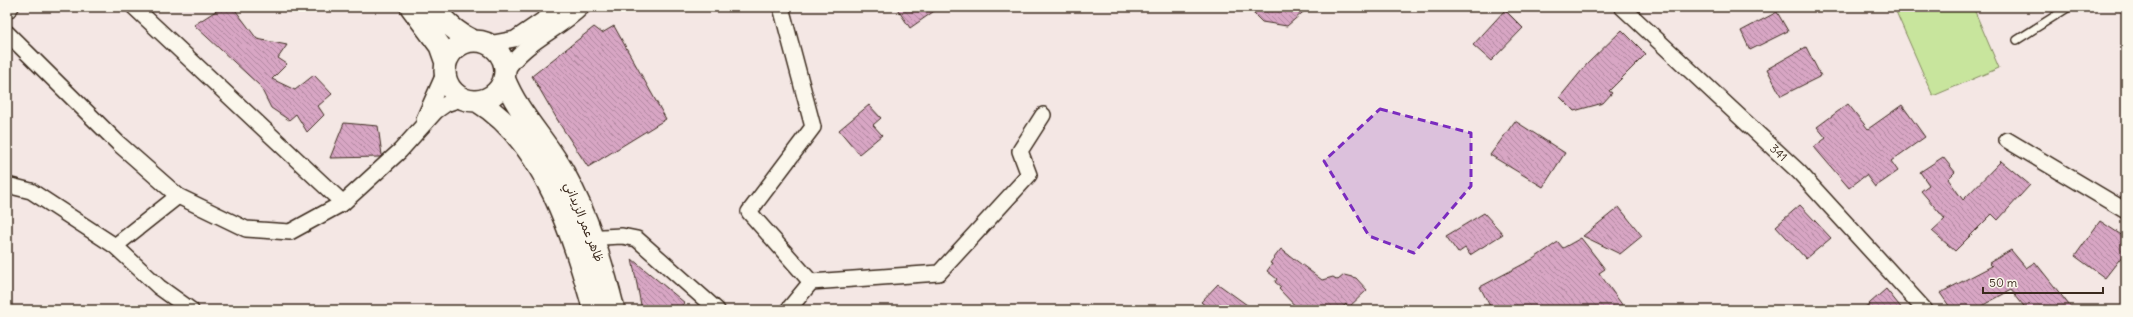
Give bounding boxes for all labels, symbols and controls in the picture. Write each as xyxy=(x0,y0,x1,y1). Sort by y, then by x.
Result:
street label: 341 xyxy=(1767,141,1791,164)
street label: ظاهر عمر الزيداني xyxy=(558,180,607,265)
scale bar xyxy=(1983,269,2103,295)
text: 50 m xyxy=(1989,275,2018,290)

